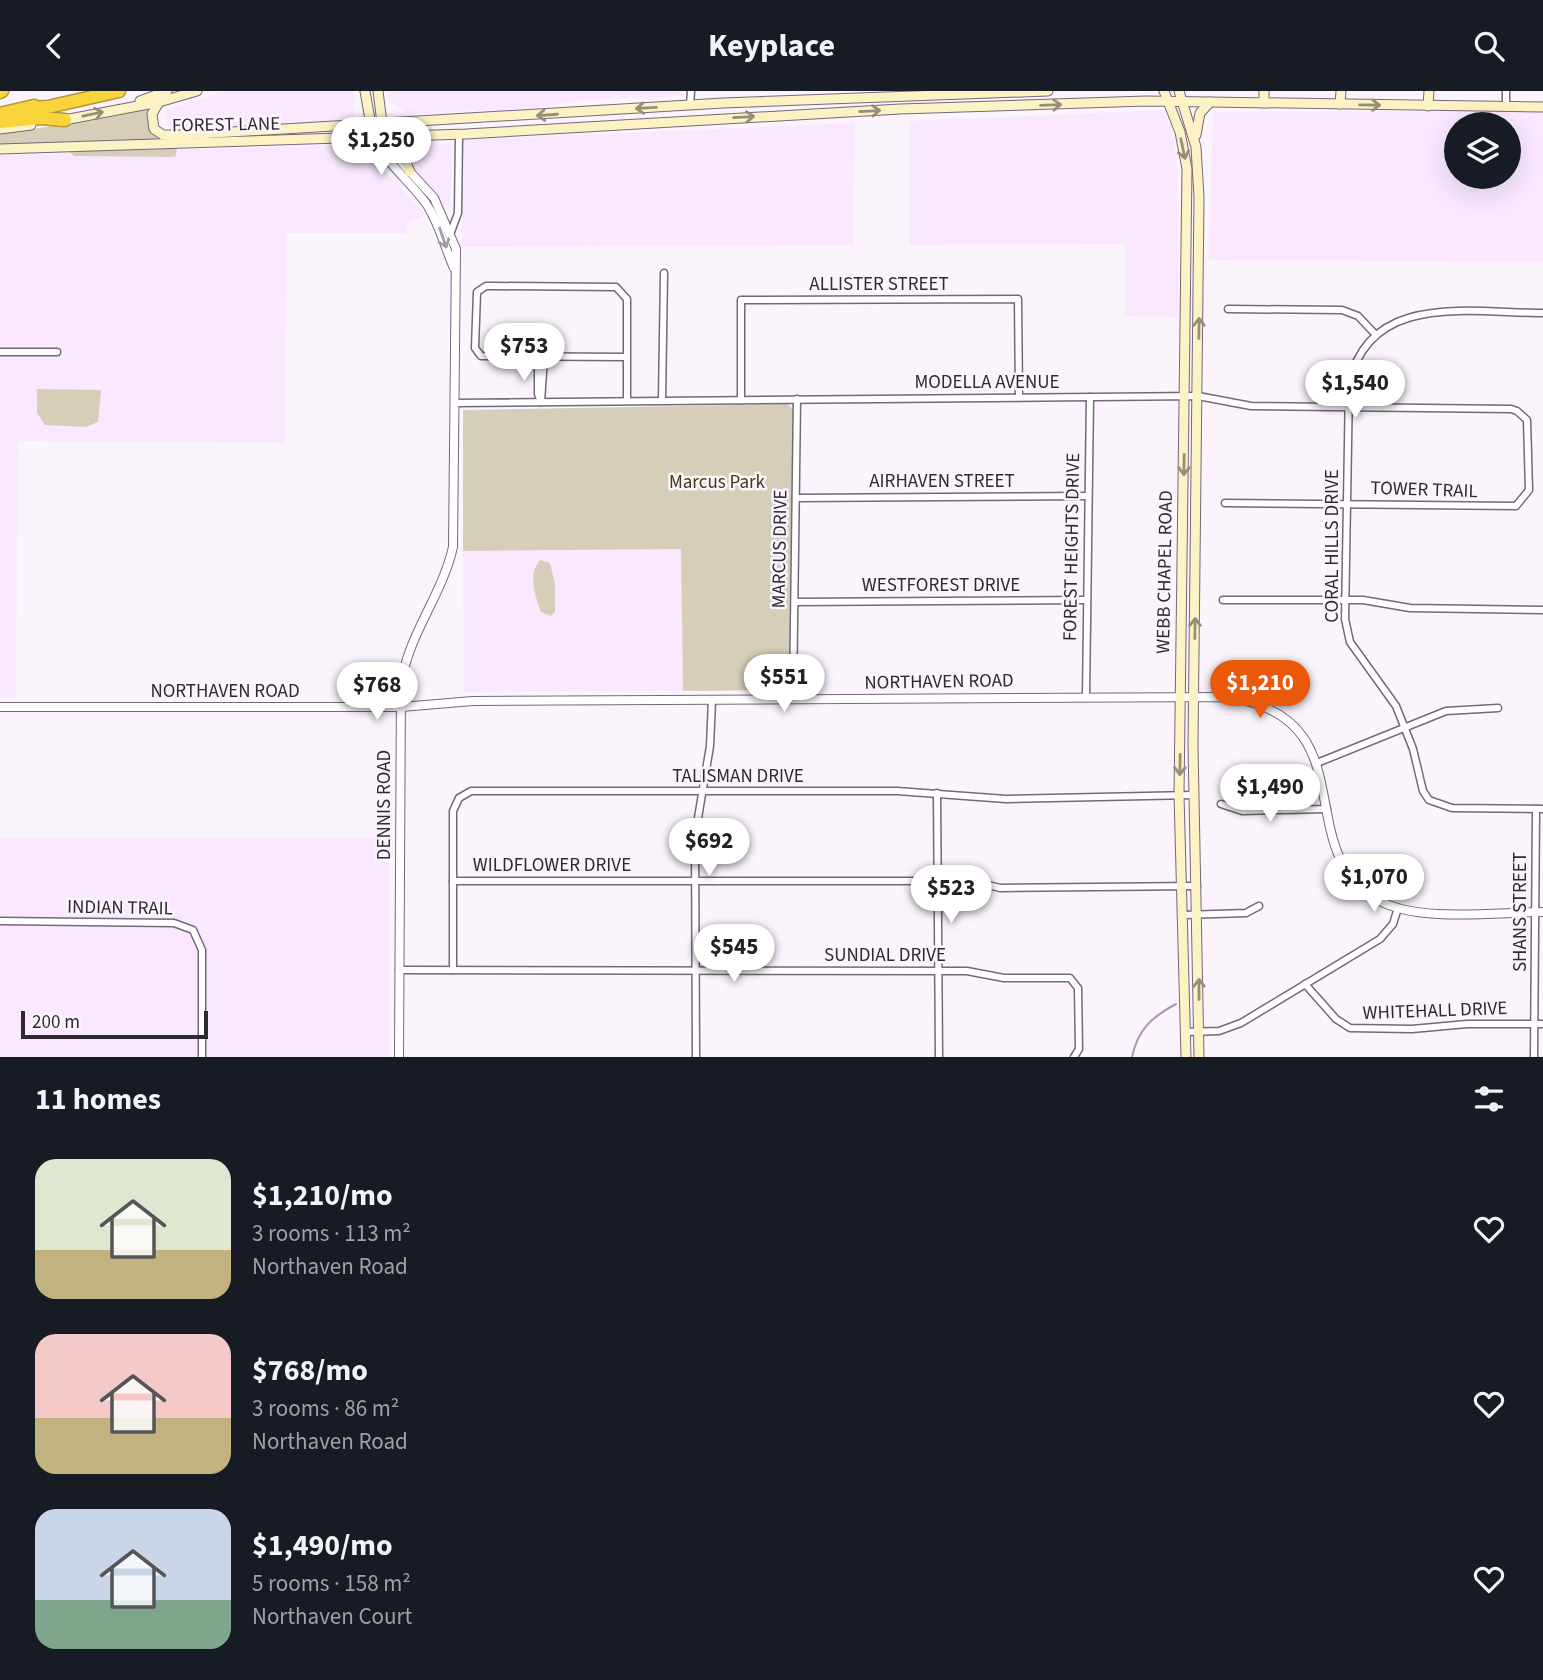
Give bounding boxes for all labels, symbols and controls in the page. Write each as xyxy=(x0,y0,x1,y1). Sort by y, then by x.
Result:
text: Keyplace xyxy=(708,23,835,69)
icon: back xyxy=(35,27,73,65)
icon: search xyxy=(1470,27,1508,65)
one-way arrow xyxy=(1039,98,1062,111)
one-way arrow xyxy=(1358,98,1381,112)
one-way arrow xyxy=(635,101,658,114)
one-way arrow xyxy=(858,104,881,117)
one-way arrow xyxy=(81,107,104,121)
one-way arrow xyxy=(536,109,558,122)
street label: FOREST LANE xyxy=(172,111,280,139)
one-way arrow xyxy=(733,111,756,124)
map controls xyxy=(1444,112,1521,189)
button: layers xyxy=(1444,112,1521,189)
pin: $1,250 xyxy=(324,118,438,177)
text: $1,250 xyxy=(347,123,415,156)
one-way arrow xyxy=(1177,137,1191,160)
one-way arrow xyxy=(438,227,450,249)
street label: ALLISTER STREET xyxy=(809,271,949,298)
one-way arrow xyxy=(1192,317,1206,340)
pin: $753 xyxy=(483,323,565,383)
text: $753 xyxy=(500,329,548,362)
pin: $1,540 xyxy=(1298,361,1412,420)
text: $1,540 xyxy=(1321,366,1389,399)
street label: MODELLA AVENUE xyxy=(914,369,1060,396)
street label: FOREST HEIGHTS DRIVE xyxy=(1057,452,1087,642)
one-way arrow xyxy=(1177,453,1191,476)
street label: AIRHAVEN STREET xyxy=(869,468,1015,495)
park label: Marcus Park xyxy=(669,469,766,496)
street label: CORAL HILLS DRIVE xyxy=(1319,469,1346,623)
street label: TOWER TRAIL xyxy=(1370,475,1478,505)
street label: MARCUS DRIVE xyxy=(765,489,795,609)
street label: WEBB CHAPEL ROAD xyxy=(1150,490,1180,654)
street label: WESTFOREST DRIVE xyxy=(862,572,1020,599)
one-way arrow xyxy=(1188,616,1202,639)
pin: $551 xyxy=(743,655,825,714)
text: $551 xyxy=(760,660,808,693)
pin: $1,210 xyxy=(1203,661,1317,720)
pin: $768 xyxy=(336,663,418,722)
text: $1,210 xyxy=(1226,666,1294,699)
street label: NORTHAVEN ROAD xyxy=(864,667,1014,697)
text: $768 xyxy=(353,668,401,701)
street label: NORTHAVEN ROAD xyxy=(150,678,300,705)
street label: DENNIS ROAD xyxy=(371,750,398,860)
one-way arrow xyxy=(1173,753,1187,776)
street label: TALISMAN DRIVE xyxy=(672,763,804,790)
pin: $1,490 xyxy=(1213,765,1327,824)
text: $1,490 xyxy=(1236,770,1304,803)
pin: $692 xyxy=(668,819,750,878)
text: $692 xyxy=(685,824,733,857)
street label: WILDFLOWER DRIVE xyxy=(473,852,631,879)
street label: SHANS STREET xyxy=(1507,852,1534,972)
pin: $1,070 xyxy=(1317,855,1431,914)
text: $1,070 xyxy=(1340,860,1408,893)
pin: $523 xyxy=(910,865,992,925)
text: $523 xyxy=(927,871,975,904)
street label: INDIAN TRAIL xyxy=(67,894,173,922)
pin: $545 xyxy=(693,925,775,984)
text: $545 xyxy=(710,930,758,963)
street label: SUNDIAL DRIVE xyxy=(824,942,946,969)
one-way arrow xyxy=(1192,978,1206,1001)
street label: WHITEHALL DRIVE xyxy=(1362,995,1508,1027)
scale bar xyxy=(21,1008,208,1040)
text: 200 m xyxy=(32,1009,80,1036)
text: 11 homes xyxy=(35,1078,161,1121)
icon: filters xyxy=(1470,1080,1508,1118)
text: $1,210/mo xyxy=(252,1174,393,1217)
icon: home xyxy=(91,1187,175,1271)
icon: heart xyxy=(1470,1210,1508,1248)
text: 3 rooms · 113 m² xyxy=(252,1217,411,1250)
text: Northaven Road xyxy=(252,1250,408,1283)
text: $768/mo xyxy=(252,1349,368,1392)
icon: home xyxy=(91,1362,175,1446)
icon: heart xyxy=(1470,1385,1508,1423)
text: 3 rooms · 86 m² xyxy=(252,1392,399,1425)
text: Northaven Road xyxy=(252,1425,408,1458)
text: $1,490/mo xyxy=(252,1524,393,1567)
icon: home xyxy=(91,1537,175,1621)
icon: heart xyxy=(1470,1560,1508,1598)
text: 5 rooms · 158 m² xyxy=(252,1567,411,1600)
text: Northaven Court xyxy=(252,1600,412,1633)

